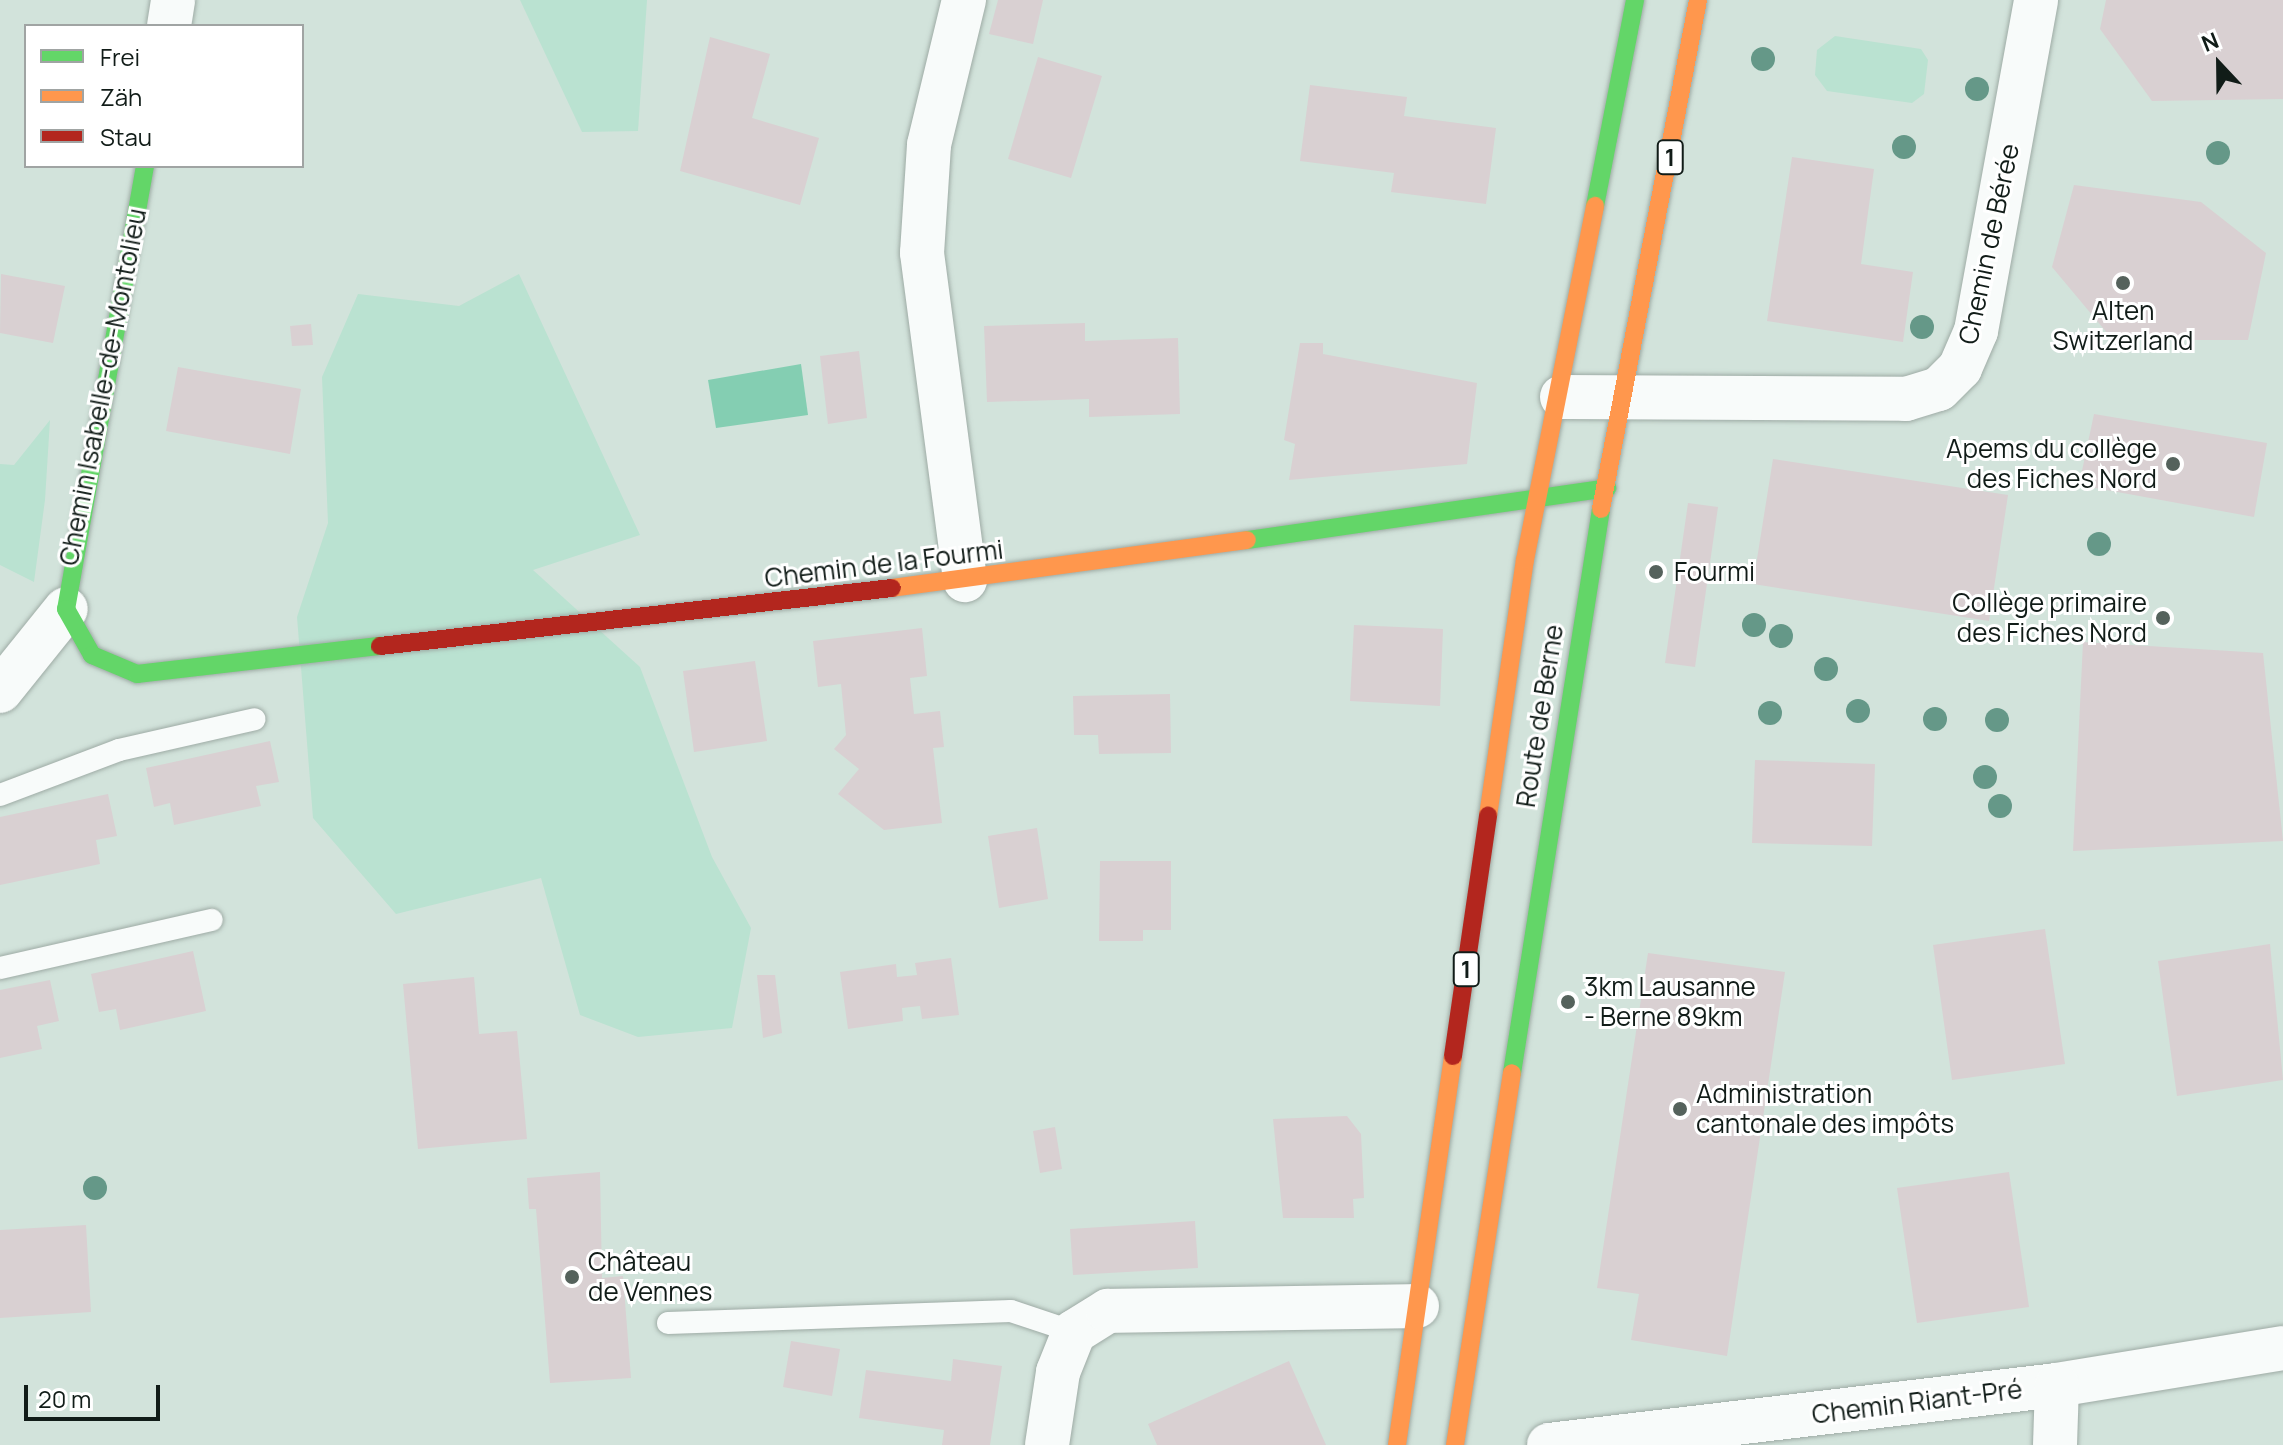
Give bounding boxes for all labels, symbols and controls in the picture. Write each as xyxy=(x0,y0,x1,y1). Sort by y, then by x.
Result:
legend xyxy=(24,24,304,168)
north arrow xyxy=(2179,24,2259,104)
text: N xyxy=(2197,25,2223,59)
text: Frei xyxy=(100,40,140,73)
text: Zäh xyxy=(100,80,142,113)
text: Stau xyxy=(100,120,152,153)
road number: 1 xyxy=(1656,137,1684,177)
street label: Chemin de Bérée xyxy=(1953,141,2025,347)
street label: Chemin Isabelle-de-Montolieu xyxy=(53,206,153,568)
marker: Alten Switzerland xyxy=(2114,274,2132,292)
place label: Alten Switzerland xyxy=(2052,295,2194,356)
place label: Apems du collège des Fiches Nord xyxy=(1946,433,2157,494)
marker: Apems du collège des Fiches Nord xyxy=(2164,455,2182,473)
street label: Chemin de la Fourmi xyxy=(763,534,1005,594)
place label: Fourmi xyxy=(1674,556,1755,588)
marker: Fourmi xyxy=(1645,561,1667,583)
place label: Collège primaire des Fiches Nord xyxy=(1952,587,2147,648)
marker: Collège primaire des Fiches Nord xyxy=(2154,609,2172,627)
street label: Route de Berne xyxy=(1510,623,1570,809)
road number: 1 xyxy=(1452,949,1480,989)
place label: 3km Lausanne - Berne 89km xyxy=(1584,971,1756,1032)
marker: 3km Lausanne - Berne 89km xyxy=(1559,993,1577,1011)
place label: Administration cantonale des impôts xyxy=(1696,1078,1954,1140)
marker: Administration cantonale des impôts xyxy=(1671,1100,1689,1118)
place label: Château de Vennes xyxy=(588,1246,712,1308)
marker: Château de Vennes xyxy=(563,1268,581,1286)
scale bar xyxy=(28,1369,164,1419)
street label: Chemin Riant-Pré xyxy=(1810,1374,2024,1430)
text: 20 m xyxy=(38,1382,91,1415)

